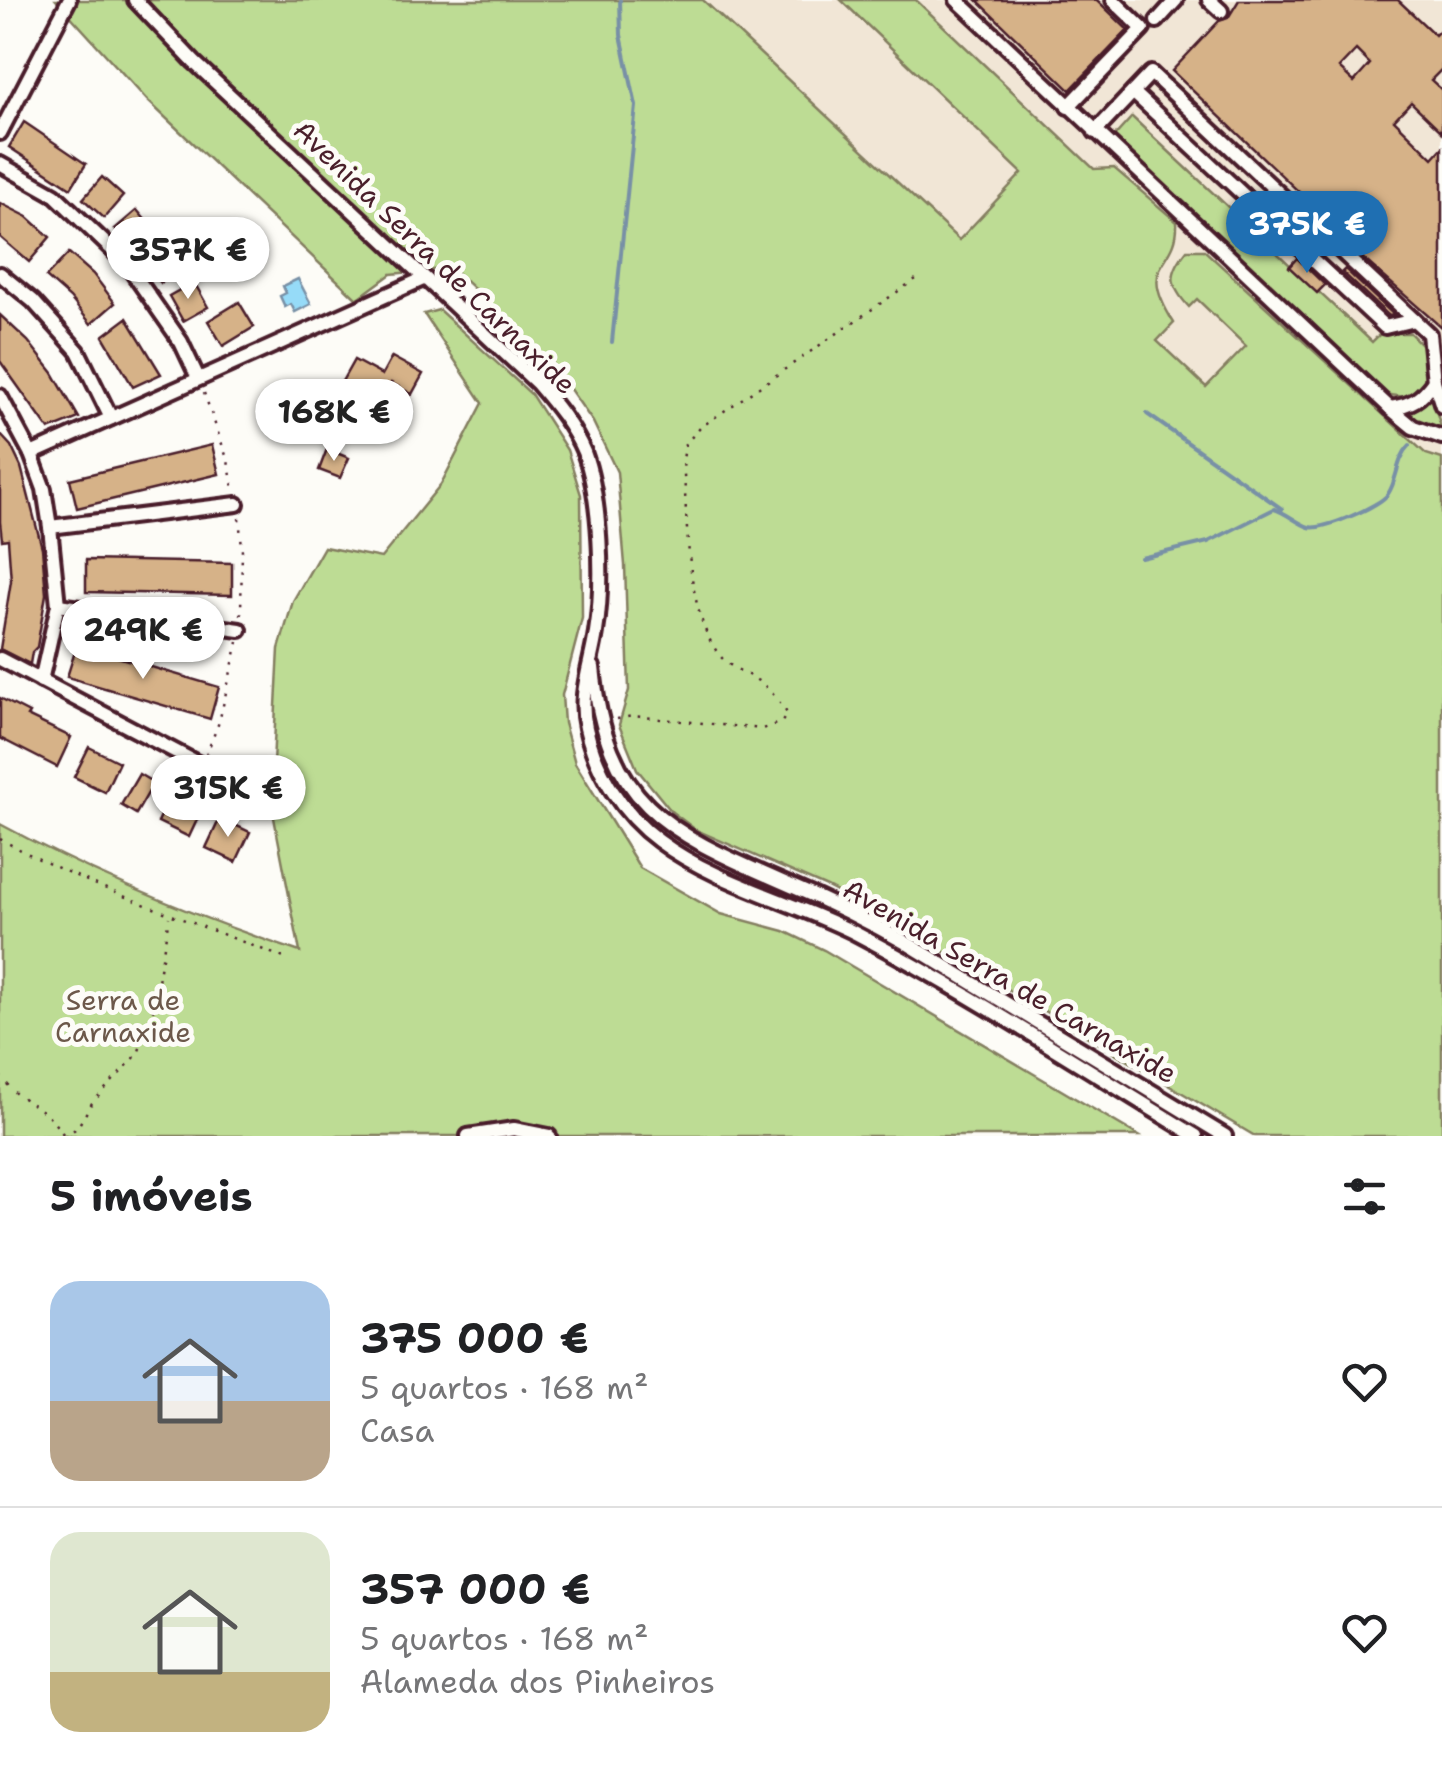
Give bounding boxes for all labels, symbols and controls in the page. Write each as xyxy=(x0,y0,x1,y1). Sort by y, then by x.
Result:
street label: Avenida Serra de Carnaxide xyxy=(285,112,585,402)
pin: 375K € xyxy=(1226,191,1388,276)
text: 375K € xyxy=(1248,202,1366,245)
pin: 357K € xyxy=(107,217,269,302)
text: 357K € xyxy=(128,228,248,271)
pin: 168K € xyxy=(253,379,415,464)
text: 168K € xyxy=(277,390,391,433)
pin: 249K € xyxy=(62,597,224,682)
text: 249K € xyxy=(83,608,203,651)
pin: 315K € xyxy=(147,755,309,840)
text: 315K € xyxy=(173,766,283,809)
street label: Avenida Serra de Carnaxide xyxy=(836,870,1184,1092)
park label: Serra de Carnaxide xyxy=(55,981,191,1051)
text: 5 imóveis xyxy=(50,1168,253,1224)
icon: filters xyxy=(1337,1169,1392,1224)
text: 375 000 € xyxy=(360,1310,589,1366)
icon: home xyxy=(130,1321,250,1441)
icon: heart xyxy=(1337,1354,1392,1409)
text: 5 quartos · 168 m² xyxy=(360,1366,649,1409)
text: Casa xyxy=(360,1409,434,1452)
text: 357 000 € xyxy=(360,1561,590,1617)
icon: home xyxy=(130,1572,250,1692)
icon: heart xyxy=(1337,1605,1392,1660)
text: 5 quartos · 168 m² xyxy=(360,1617,649,1660)
text: Alameda dos Pinheiros xyxy=(360,1660,715,1703)

